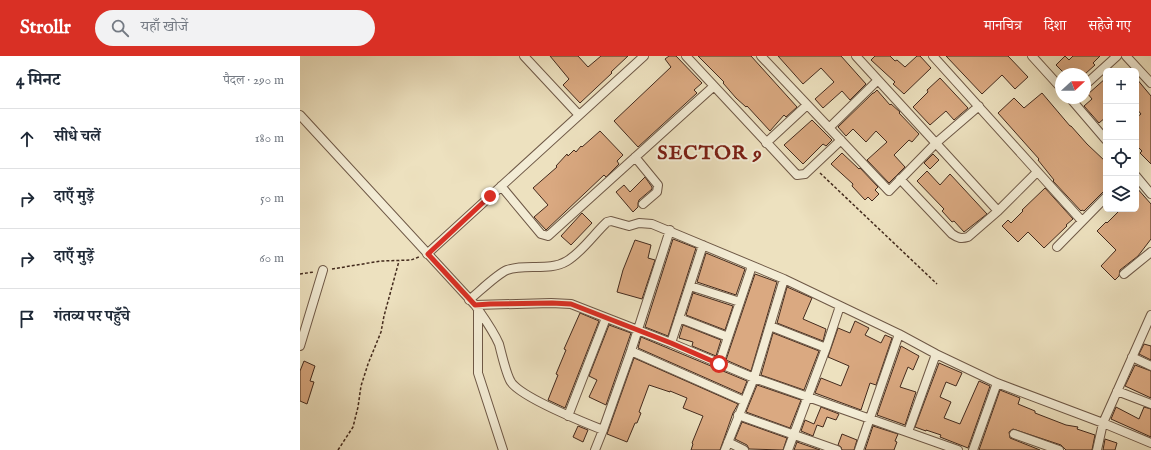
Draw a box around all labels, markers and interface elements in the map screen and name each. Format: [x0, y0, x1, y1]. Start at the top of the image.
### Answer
search box [95, 10, 375, 46]
text: Strollr [20, 16, 71, 40]
icon: search [109, 17, 131, 39]
text: यहाँ खोजें [141, 17, 188, 36]
text: मानचित्र [984, 17, 1022, 35]
text: दिशा [1044, 17, 1066, 35]
text: सहेजे गए [1088, 17, 1131, 35]
north arrow [1055, 68, 1091, 104]
map controls [1103, 68, 1139, 212]
button: + [1103, 68, 1139, 104]
text: 4 मिनट [16, 70, 60, 91]
text: पैदल · 290 m [223, 72, 284, 89]
button: − [1103, 104, 1139, 140]
text: सीधे चलें [54, 127, 101, 146]
icon: ahead [16, 128, 38, 150]
text: 180 m [255, 130, 284, 147]
button: locate [1103, 140, 1139, 176]
district label: SECTOR 9 [657, 141, 763, 166]
button: layers [1103, 176, 1139, 212]
text: दाएँ मुड़ें [54, 187, 94, 206]
route end [481, 187, 499, 205]
icon: right [16, 188, 38, 210]
text: 50 m [260, 190, 284, 207]
text: दाएँ मुड़ें [54, 247, 94, 266]
icon: right [16, 248, 38, 270]
text: 60 m [259, 250, 284, 267]
text: गंतव्य पर पहुँचे [54, 307, 130, 326]
icon: arrive [16, 308, 38, 330]
route start [710, 355, 728, 373]

